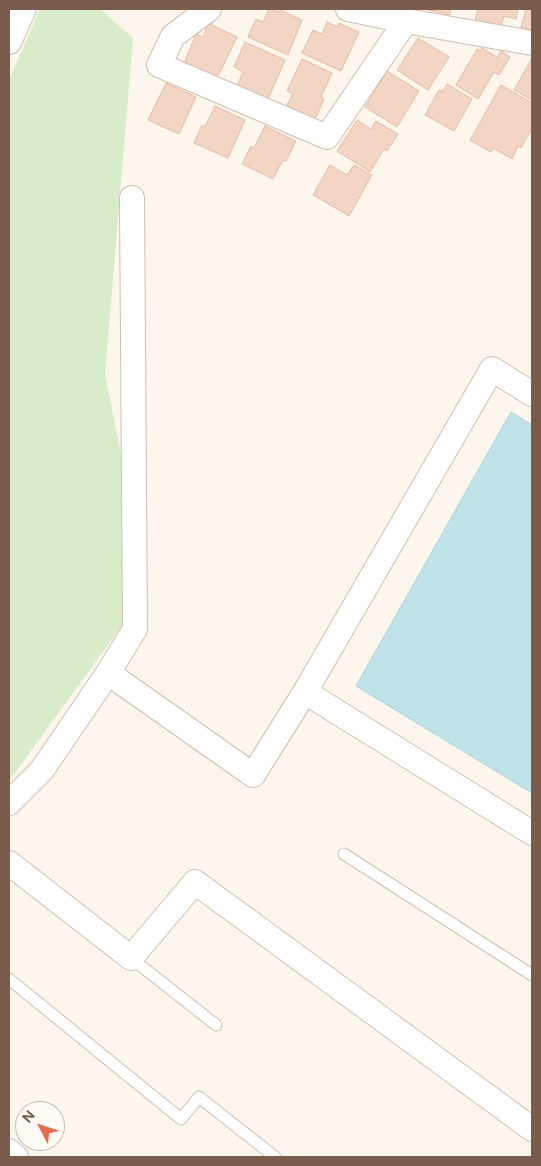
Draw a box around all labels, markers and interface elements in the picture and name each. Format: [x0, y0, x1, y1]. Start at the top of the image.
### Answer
north arrow [15, 1101, 65, 1151]
text: N [19, 1107, 39, 1126]

